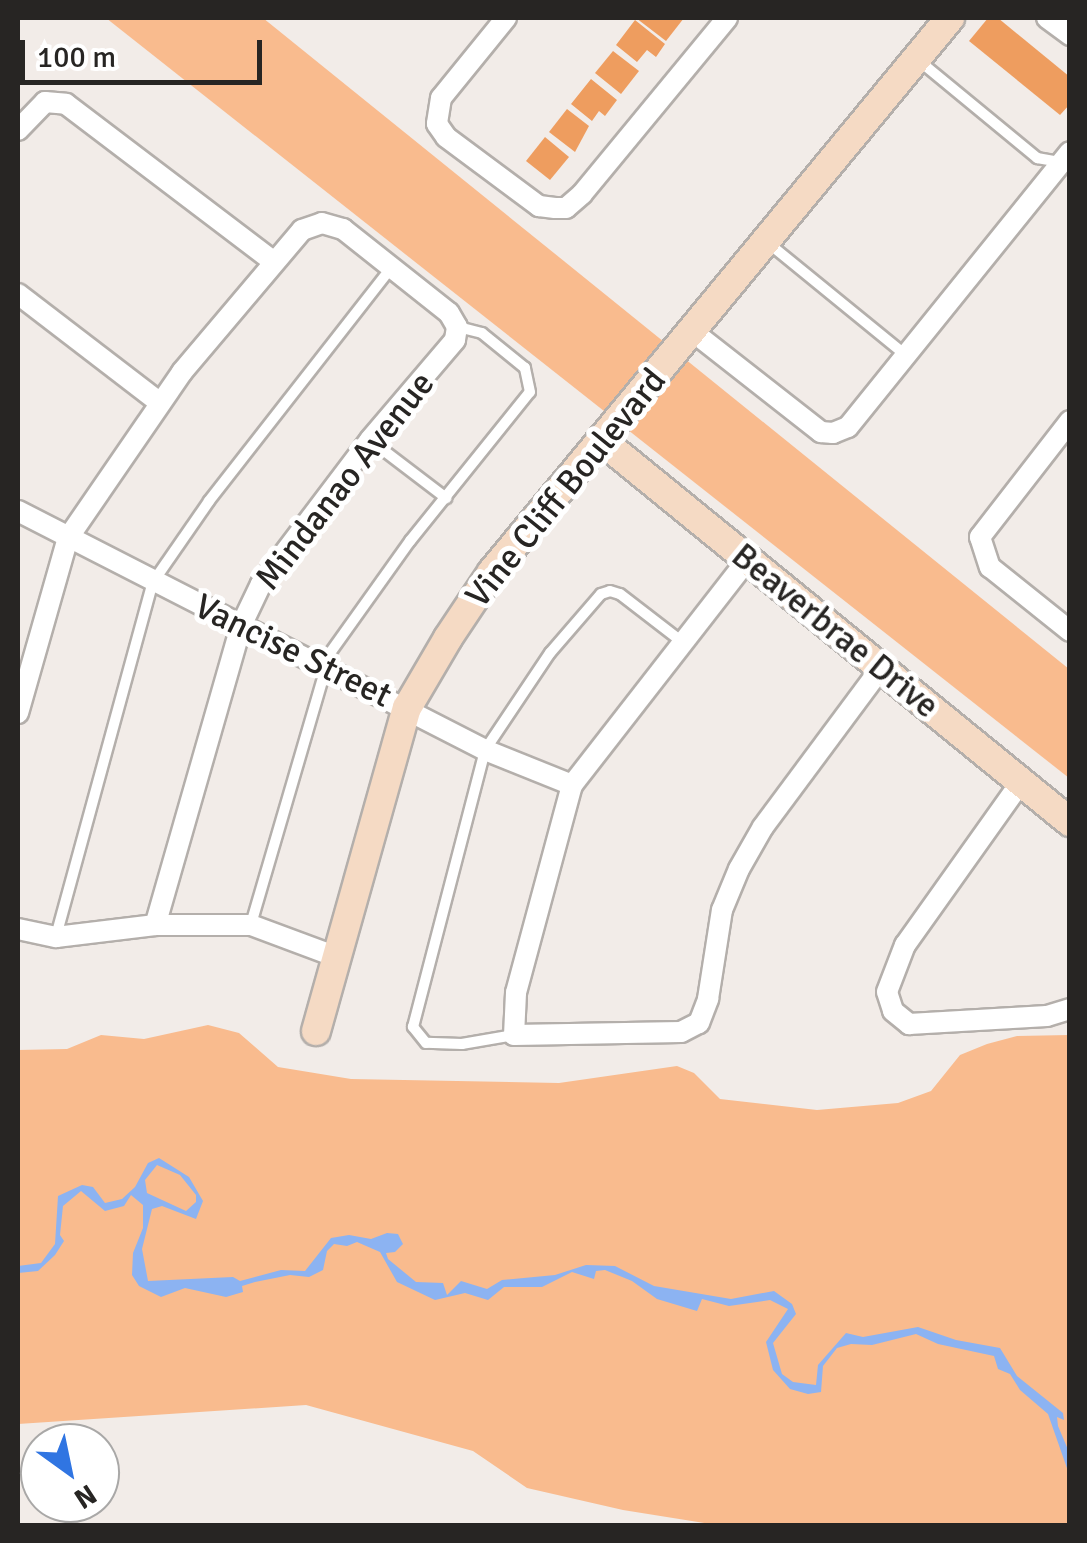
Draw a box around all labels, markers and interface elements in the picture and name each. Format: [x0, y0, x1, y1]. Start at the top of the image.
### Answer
scale bar [25, 20, 268, 82]
text: 100 m [37, 39, 116, 76]
street label: Vine Cliff Boulevard [457, 360, 675, 616]
street label: Mindanao Avenue [247, 364, 443, 598]
street label: Beaverbrae Drive [723, 535, 947, 727]
street label: Vancise Street [188, 585, 398, 717]
north arrow [20, 1423, 120, 1523]
text: N [68, 1477, 103, 1516]

